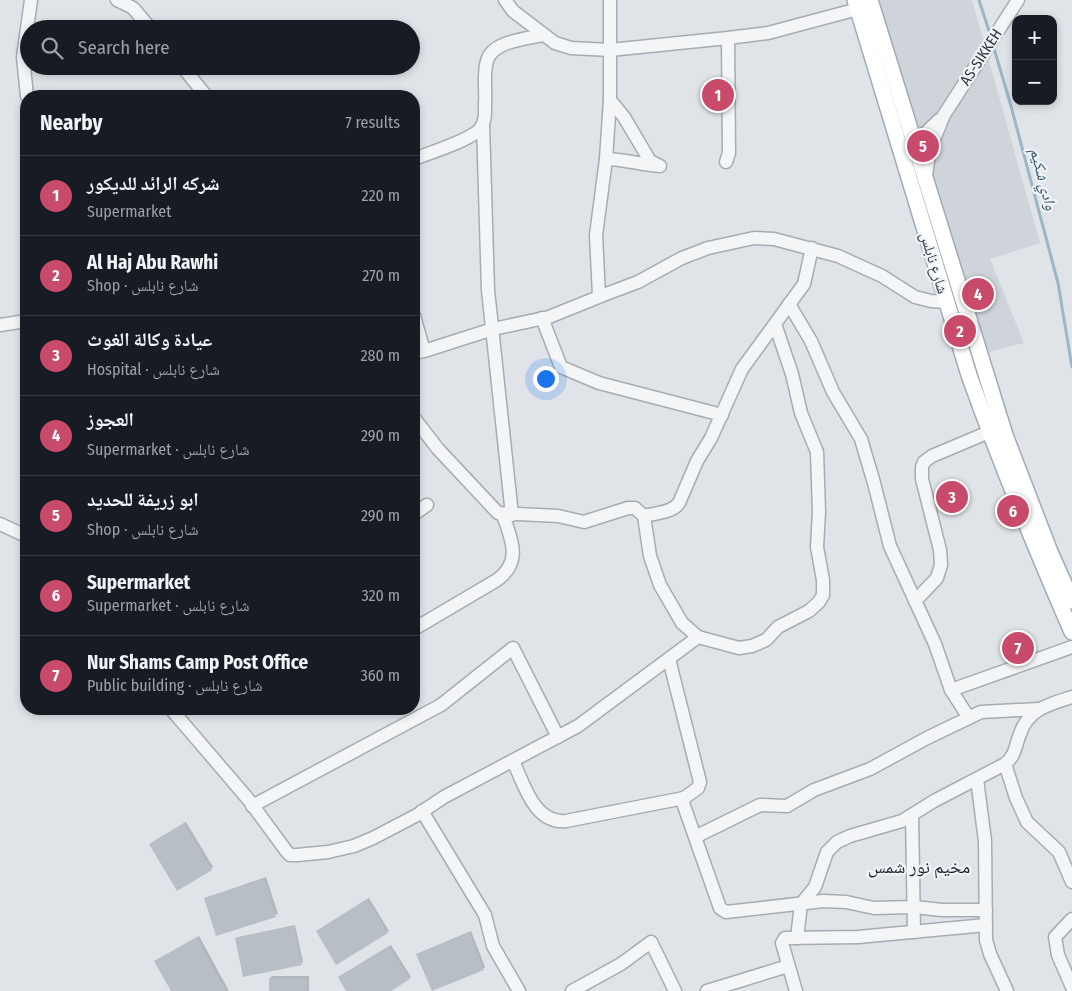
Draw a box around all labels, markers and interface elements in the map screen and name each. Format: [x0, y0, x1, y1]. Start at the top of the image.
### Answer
map controls [1012, 15, 1057, 105]
button: + [1012, 15, 1057, 60]
search box [20, 20, 420, 75]
street label: AS-SIKKEH [956, 25, 1006, 89]
icon: search [38, 34, 66, 62]
text: Search here [78, 36, 170, 59]
button: − [1012, 60, 1057, 105]
pin: 1 [702, 76, 734, 114]
text: Nearby [40, 110, 102, 136]
text: 7 results [345, 113, 400, 132]
pin: 5 [907, 127, 939, 165]
water label: وادي شكيم [1023, 146, 1061, 214]
text: شركه الرائد للديكور [87, 172, 220, 195]
text: 1 [53, 186, 59, 205]
text: 220 m [361, 186, 400, 205]
text: Supermarket [87, 202, 171, 221]
street label: شارع نابلس [915, 230, 952, 296]
text: Al Haj Abu Rawhi [87, 251, 218, 274]
text: 2 [52, 266, 60, 285]
text: 270 m [362, 266, 400, 285]
pin: 4 [962, 275, 994, 313]
text: Shop · شارع نابلس [87, 276, 198, 295]
pin: 2 [944, 312, 976, 350]
text: عيادة وكالة الغوث [87, 328, 212, 351]
text: 3 [52, 346, 60, 365]
text: 280 m [361, 346, 400, 365]
text: Hospital · شارع نابلس [87, 360, 220, 379]
your location [533, 366, 559, 392]
text: العجوز [87, 408, 134, 431]
text: 4 [52, 426, 60, 445]
text: 290 m [361, 426, 400, 445]
text: Supermarket · شارع نابلس [87, 440, 250, 459]
pin: 3 [936, 478, 968, 516]
text: ابو زريفة للحديد [87, 488, 199, 511]
pin: 6 [997, 492, 1029, 530]
text: 5 [52, 506, 60, 525]
text: 290 m [361, 506, 400, 525]
text: Shop · شارع نابلس [87, 520, 198, 539]
text: Supermarket [87, 571, 190, 594]
text: 6 [52, 586, 60, 605]
text: 320 m [361, 586, 400, 605]
text: Supermarket · شارع نابلس [87, 596, 250, 615]
pin: 7 [1002, 629, 1034, 667]
text: Nur Shams Camp Post Office [87, 651, 308, 674]
text: 7 [53, 666, 59, 685]
text: 360 m [360, 666, 400, 685]
text: Public building · شارع نابلس [87, 676, 262, 695]
district label: ِمخيم نور شمس [868, 856, 970, 879]

